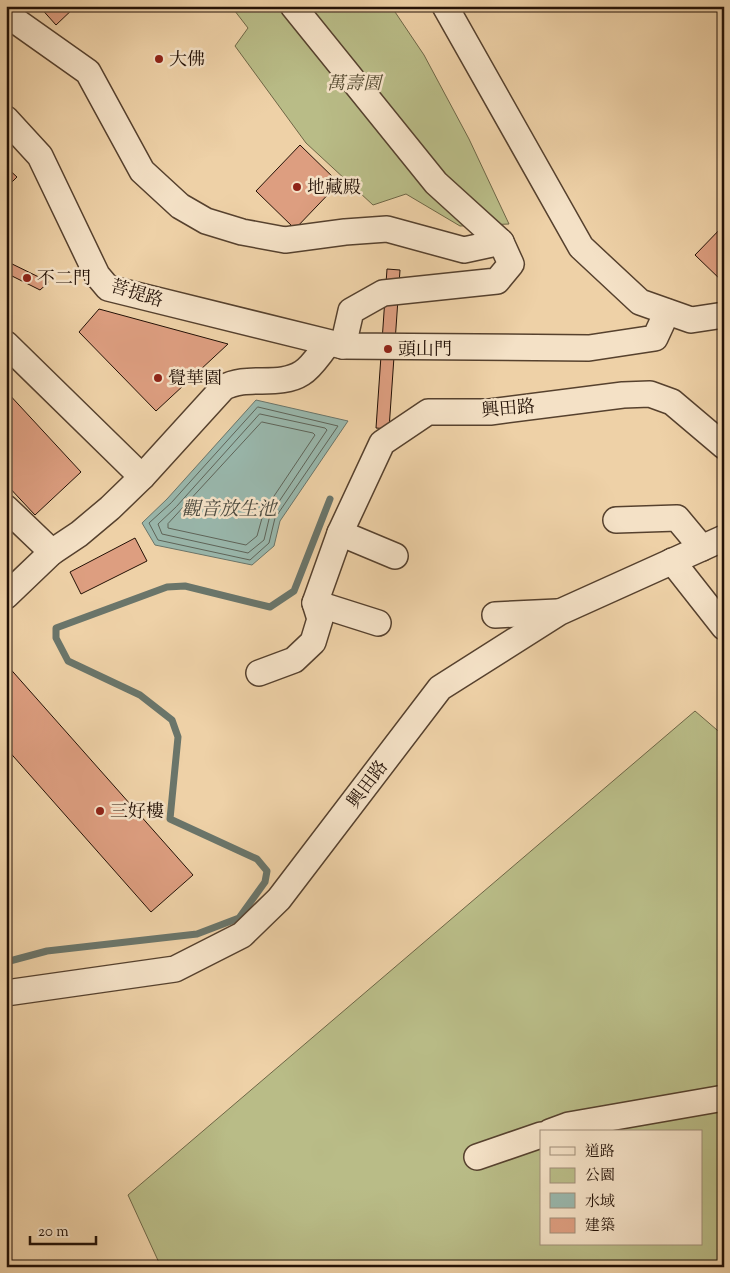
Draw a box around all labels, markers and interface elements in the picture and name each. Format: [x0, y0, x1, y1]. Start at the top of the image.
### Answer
place label: 大佛 [169, 48, 205, 74]
marker: 大佛 [153, 53, 165, 65]
park label: 萬壽園 [327, 72, 384, 98]
place label: 地藏殿 [307, 176, 361, 202]
marker: 地藏殿 [291, 181, 303, 193]
place label: 不二門 [37, 267, 91, 293]
marker: 不二門 [21, 272, 33, 284]
street label: 菩提路 [107, 275, 166, 315]
place label: 頭山門 [398, 338, 452, 364]
marker: 頭山門 [382, 343, 394, 355]
place label: 覺華園 [168, 367, 222, 393]
marker: 覺華園 [152, 372, 164, 384]
street label: 興田路 [480, 395, 536, 425]
water label: 觀音放生池 [181, 497, 278, 524]
street label: 興田路 [342, 756, 395, 815]
place label: 三好樓 [110, 800, 164, 826]
marker: 三好樓 [94, 805, 106, 817]
legend [540, 1130, 702, 1246]
text: 道路 [585, 1142, 615, 1163]
text: 公園 [585, 1166, 615, 1187]
text: 水域 [585, 1192, 615, 1213]
scale bar [30, 1213, 96, 1245]
text: 建築 [585, 1216, 615, 1237]
text: 20 m [38, 1222, 69, 1243]

